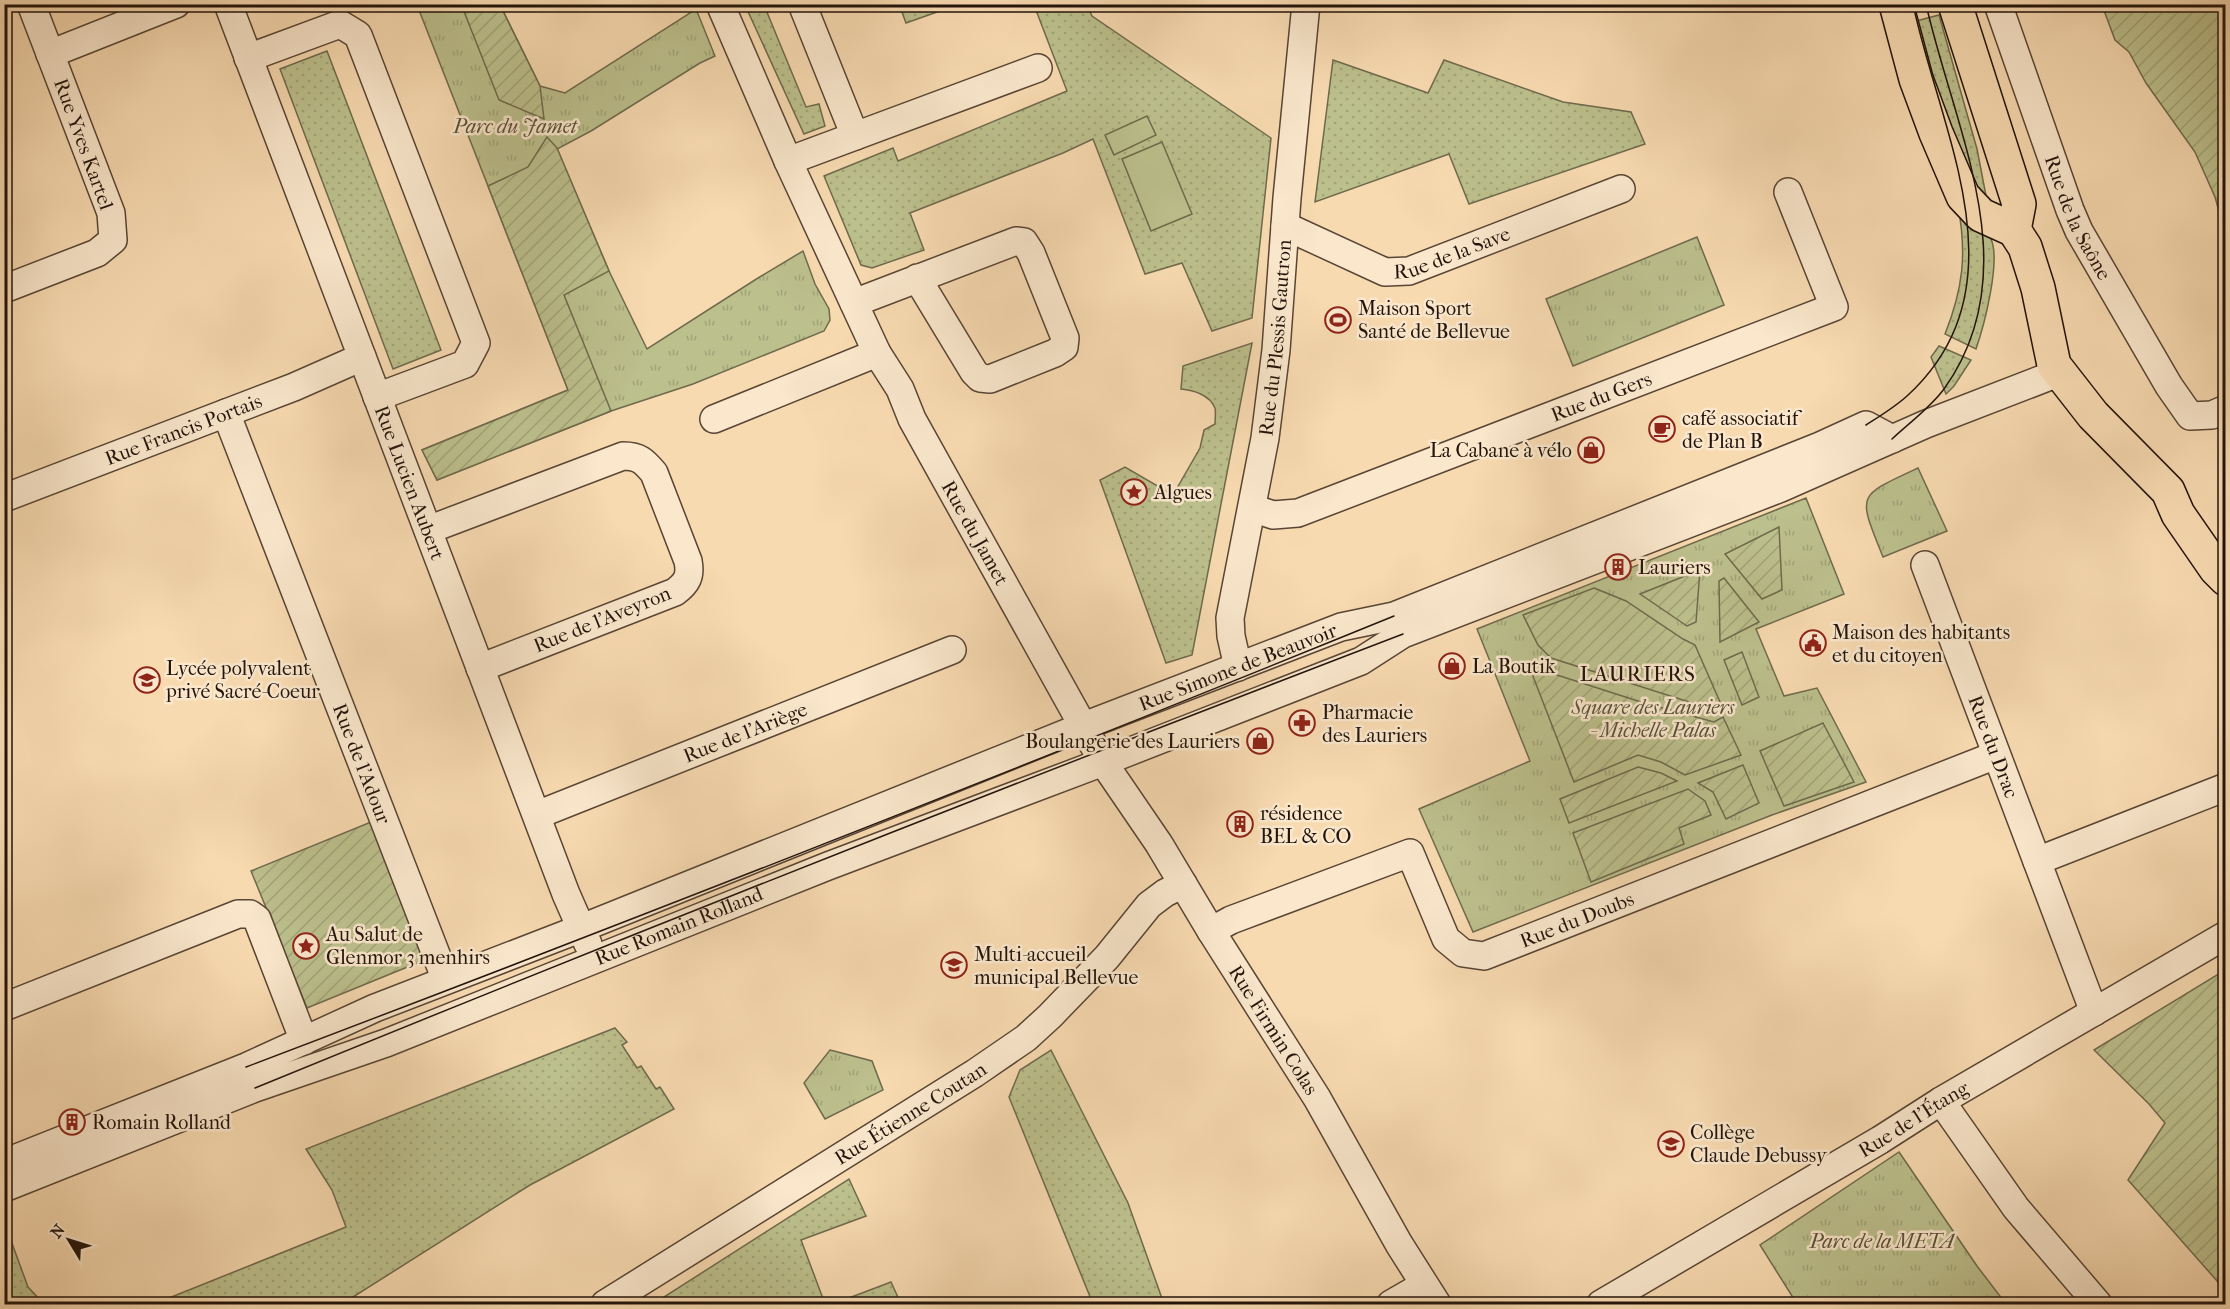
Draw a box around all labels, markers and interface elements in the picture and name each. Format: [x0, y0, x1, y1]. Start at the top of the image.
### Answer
street label: Rue Yves Kartel [49, 75, 118, 213]
park label: Parc du Jamet [452, 115, 579, 138]
street label: Rue de la Saône [2040, 152, 2116, 284]
street label: Rue de la Save [1393, 222, 1513, 284]
street label: Rue du Plessis Gautron [1254, 238, 1296, 437]
place label: Maison Sport Santé de Bellevue [1358, 297, 1510, 343]
sports icon: Maison Sport Santé de Bellevue [1323, 305, 1353, 335]
street label: Rue du Gers [1548, 367, 1655, 427]
street label: Rue Francis Portais [102, 389, 265, 470]
street label: Rue Lucien Aubert [370, 402, 449, 563]
place label: café associatif de Plan B [1682, 407, 1803, 453]
cafe icon: café associatif de Plan B [1647, 414, 1677, 444]
shop icon: La Cabane à vélo [1576, 435, 1606, 465]
place label: La Cabane à vélo [1430, 439, 1572, 462]
street label: Rue du Jamet [937, 477, 1013, 589]
place icon: Algues [1119, 477, 1149, 507]
place label: Algues [1153, 481, 1212, 504]
building icon: Lauriers [1603, 552, 1633, 582]
place label: Lauriers [1638, 556, 1711, 579]
street label: Rue de l'Aveyron [530, 581, 675, 657]
street label: Rue Simone de Beauvoir [1136, 619, 1341, 716]
place label: Maison des habitants et du citoyen [1832, 621, 2010, 667]
public building icon: Maison des habitants et du citoyen [1798, 628, 1828, 658]
shop icon: La Boutik [1437, 651, 1467, 681]
place label: La Boutik [1472, 655, 1556, 678]
place label: Lycée polyvalent privé Sacré-Coeur [165, 657, 320, 703]
district label: LAURIERS [1580, 662, 1696, 686]
school or university icon: Lycée polyvalent privé Sacré-Coeur [132, 665, 162, 695]
street label: Rue du Drac [1963, 692, 2023, 801]
park label: Square des Lauriers - Michelle Palas [1571, 696, 1735, 742]
street label: Rue de l'Ariège [680, 698, 811, 768]
street label: Rue de l'Adour [328, 700, 395, 828]
place label: Pharmacie des Lauriers [1322, 701, 1427, 747]
pharmacy icon: Pharmacie des Lauriers [1287, 708, 1317, 738]
shop icon: Boulangerie des Lauriers [1245, 726, 1275, 756]
place label: Boulangerie des Lauriers [1025, 730, 1240, 753]
place label: résidence BEL & CO [1260, 802, 1351, 848]
building icon: résidence BEL & CO [1225, 809, 1255, 839]
street label: Rue Romain Rolland [592, 882, 767, 970]
street label: Rue du Doubs [1517, 887, 1637, 953]
place label: Au Salut de Glenmor 3 menhirs [325, 923, 490, 969]
place icon: Au Salut de Glenmor 3 menhirs [291, 931, 321, 961]
place label: Multi-accueil municipal Bellevue [974, 943, 1138, 989]
school or university icon: Multi-accueil municipal Bellevue [939, 950, 969, 980]
street label: Rue Firmin Colas [1224, 961, 1323, 1099]
street label: Rue Étienne Coutan [830, 1057, 991, 1170]
street label: Rue de l'Étang [1854, 1076, 1973, 1162]
building icon: Romain Rolland [57, 1107, 87, 1137]
place label: Romain Rolland [92, 1111, 232, 1134]
place label: Collège Claude Debussy [1690, 1121, 1828, 1167]
school or university icon: Collège Claude Debussy [1656, 1129, 1686, 1159]
north arrow [39, 1210, 99, 1270]
text: N [46, 1220, 69, 1242]
park label: Parc de la META [1809, 1230, 1955, 1253]

